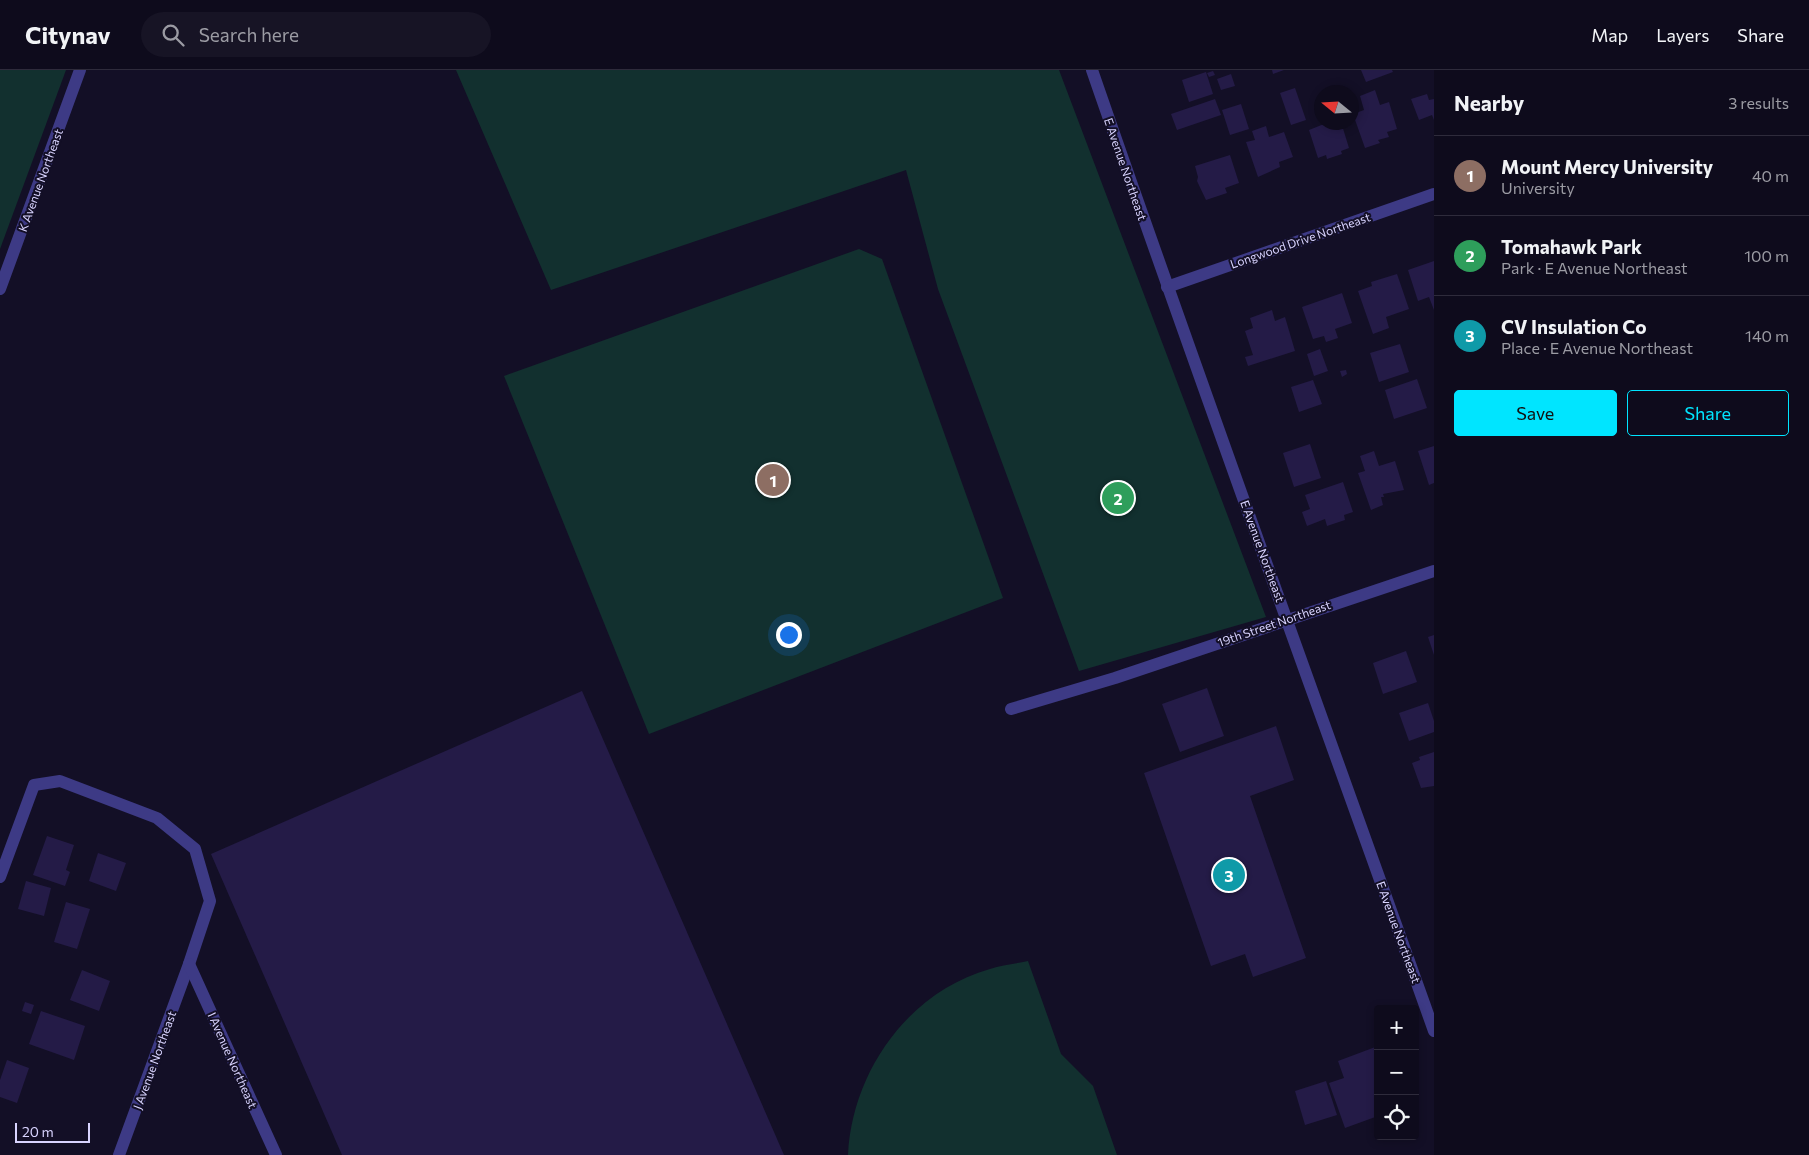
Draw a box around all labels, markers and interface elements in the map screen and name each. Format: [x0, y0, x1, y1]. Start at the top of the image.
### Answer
search box [141, 12, 491, 57]
text: Citynav [25, 20, 111, 49]
icon: search [159, 21, 187, 49]
text: Search here [199, 23, 299, 46]
text: Map [1591, 24, 1628, 46]
text: Layers [1656, 24, 1709, 46]
text: Share [1737, 24, 1784, 46]
north arrow [1314, 85, 1359, 130]
text: Nearby [1454, 90, 1524, 115]
text: 3 results [1728, 93, 1789, 112]
street label: E Avenue Northeast [1102, 116, 1150, 222]
street label: K Avenue Northeast [15, 127, 65, 233]
text: Mount Mercy University [1501, 155, 1713, 178]
text: 1 [1466, 166, 1474, 185]
text: 40 m [1752, 166, 1789, 185]
text: University [1501, 178, 1575, 197]
street label: Longwood Drive Northeast [1228, 209, 1372, 271]
text: Tomahawk Park [1501, 235, 1642, 258]
text: 2 [1465, 246, 1475, 265]
text: 100 m [1744, 246, 1789, 265]
text: Park · E Avenue Northeast [1501, 258, 1688, 277]
text: CV Insulation Co [1501, 315, 1647, 338]
text: 3 [1465, 326, 1475, 345]
text: 140 m [1745, 326, 1789, 345]
text: Place · E Avenue Northeast [1501, 338, 1693, 357]
button: Save [1454, 390, 1617, 436]
button: Share [1627, 390, 1789, 436]
pin: 1 [757, 461, 789, 499]
pin: 2 [1102, 479, 1134, 517]
street label: E Avenue Northeast [1238, 498, 1288, 604]
street label: 19th Street Northeast [1216, 597, 1332, 649]
your location [776, 622, 802, 648]
pin: 3 [1213, 856, 1245, 894]
street label: E Avenue Northeast [1374, 879, 1424, 985]
map controls [1374, 1005, 1419, 1140]
button: + [1374, 1005, 1419, 1050]
street label: J Avenue Northeast [130, 1009, 179, 1112]
street label: I Avenue Northeast [206, 1010, 261, 1110]
button: − [1374, 1050, 1419, 1095]
button: locate [1374, 1095, 1419, 1140]
scale bar [15, 1120, 90, 1143]
text: 20 m [22, 1123, 54, 1140]

